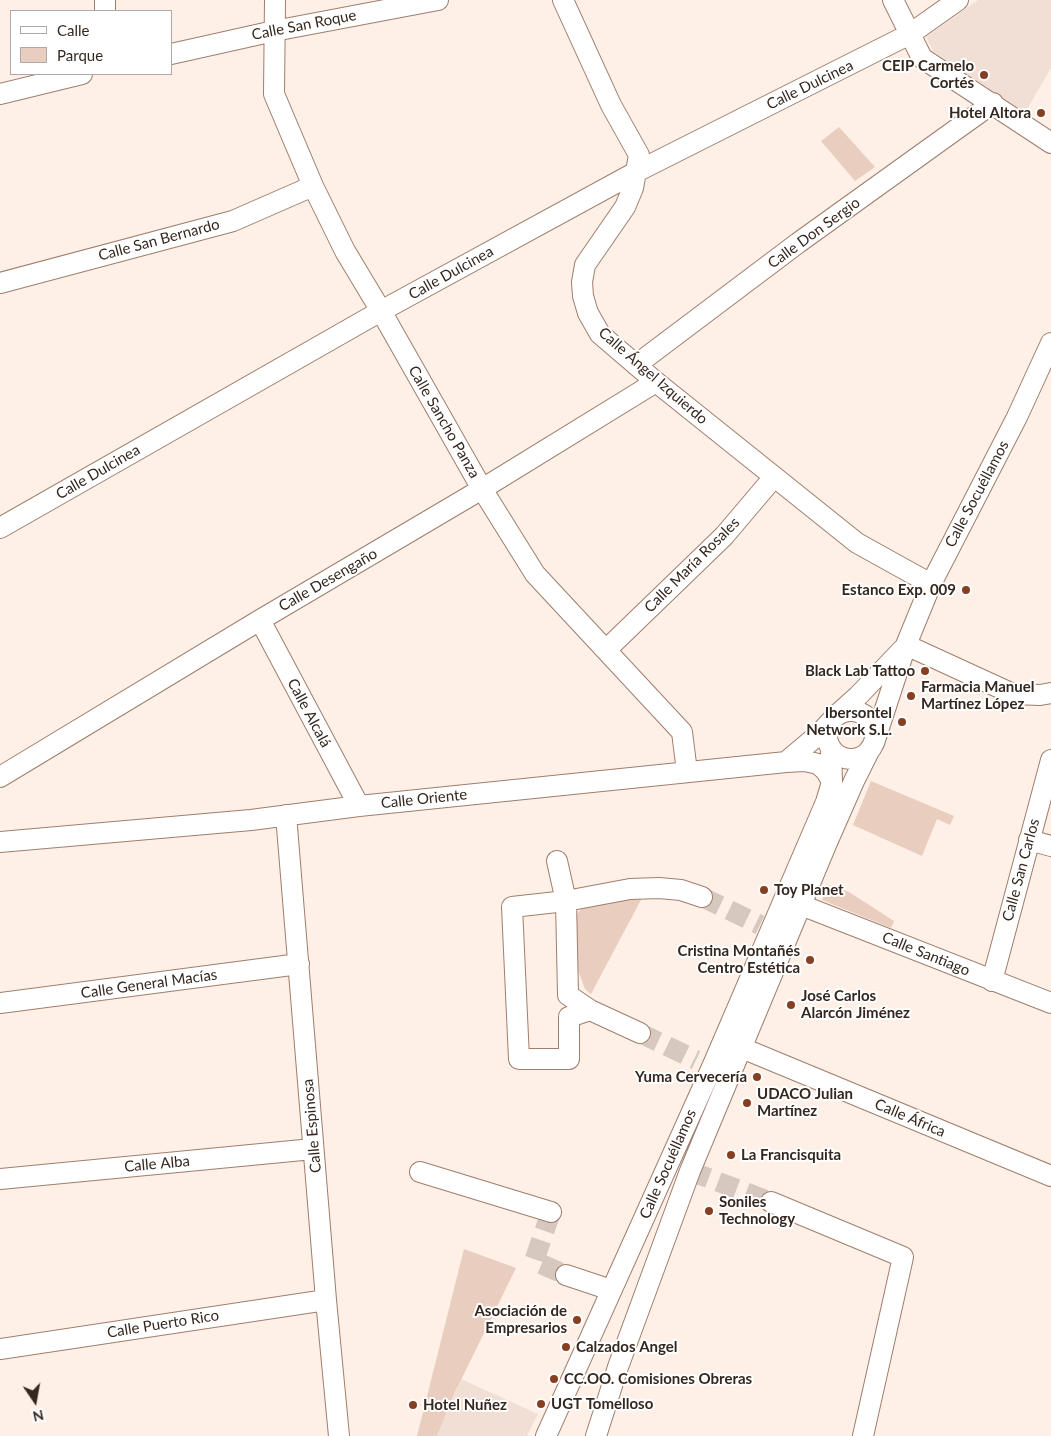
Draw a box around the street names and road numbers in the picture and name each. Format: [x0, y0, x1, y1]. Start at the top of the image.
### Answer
street label: Calle San Roque [250, 6, 358, 44]
street label: Calle Dulcinea [764, 56, 856, 114]
street label: Calle Don Sergio [764, 194, 864, 272]
street label: Calle San Bernardo [96, 215, 222, 265]
street label: Calle Dulcinea [406, 242, 496, 304]
street label: Calle Ángel Izquierdo [595, 324, 711, 428]
street label: Calle Sancho Panza [404, 363, 484, 481]
street label: Calle Socuéllamos [941, 438, 1013, 550]
street label: Calle Dulcinea [53, 441, 143, 503]
street label: Calle María Rosales [641, 514, 743, 616]
street label: Calle Desengaño [276, 545, 380, 615]
street label: Calle Alcalá [283, 675, 335, 751]
street label: Calle Oriente [380, 786, 468, 812]
street label: Calle San Carlos [999, 817, 1043, 923]
street label: Calle Santiago [880, 928, 972, 980]
street label: Calle General Macías [80, 966, 218, 1002]
street label: Calle Espinosa [299, 1078, 325, 1174]
street label: Calle África [872, 1095, 948, 1141]
street label: Calle Socuéllamos [636, 1106, 700, 1222]
street label: Calle Alba [123, 1152, 191, 1176]
street label: Calle Puerto Rico [106, 1306, 220, 1342]

